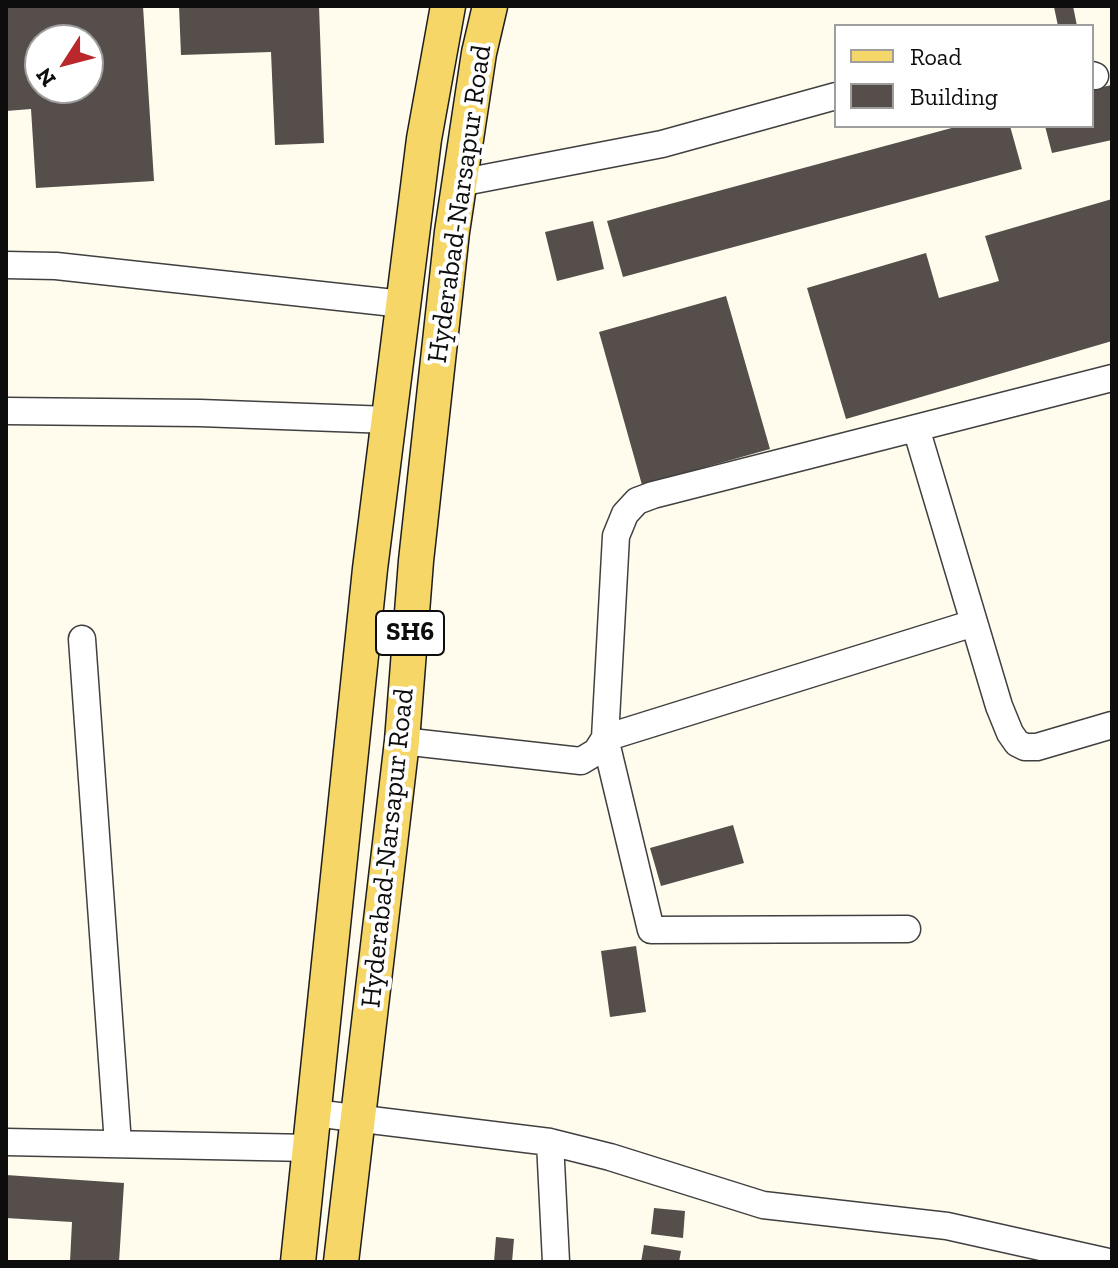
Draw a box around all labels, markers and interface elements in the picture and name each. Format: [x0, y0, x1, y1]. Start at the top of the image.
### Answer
north arrow [24, 24, 104, 104]
legend [834, 24, 1094, 128]
text: Road [910, 42, 962, 71]
street label: Hyderabad-Narsapur Road [421, 43, 499, 365]
text: N [30, 63, 62, 92]
text: Building [910, 82, 998, 111]
road number: SH6 [376, 611, 444, 655]
street label: Hyderabad-Narsapur Road [355, 687, 421, 1009]

